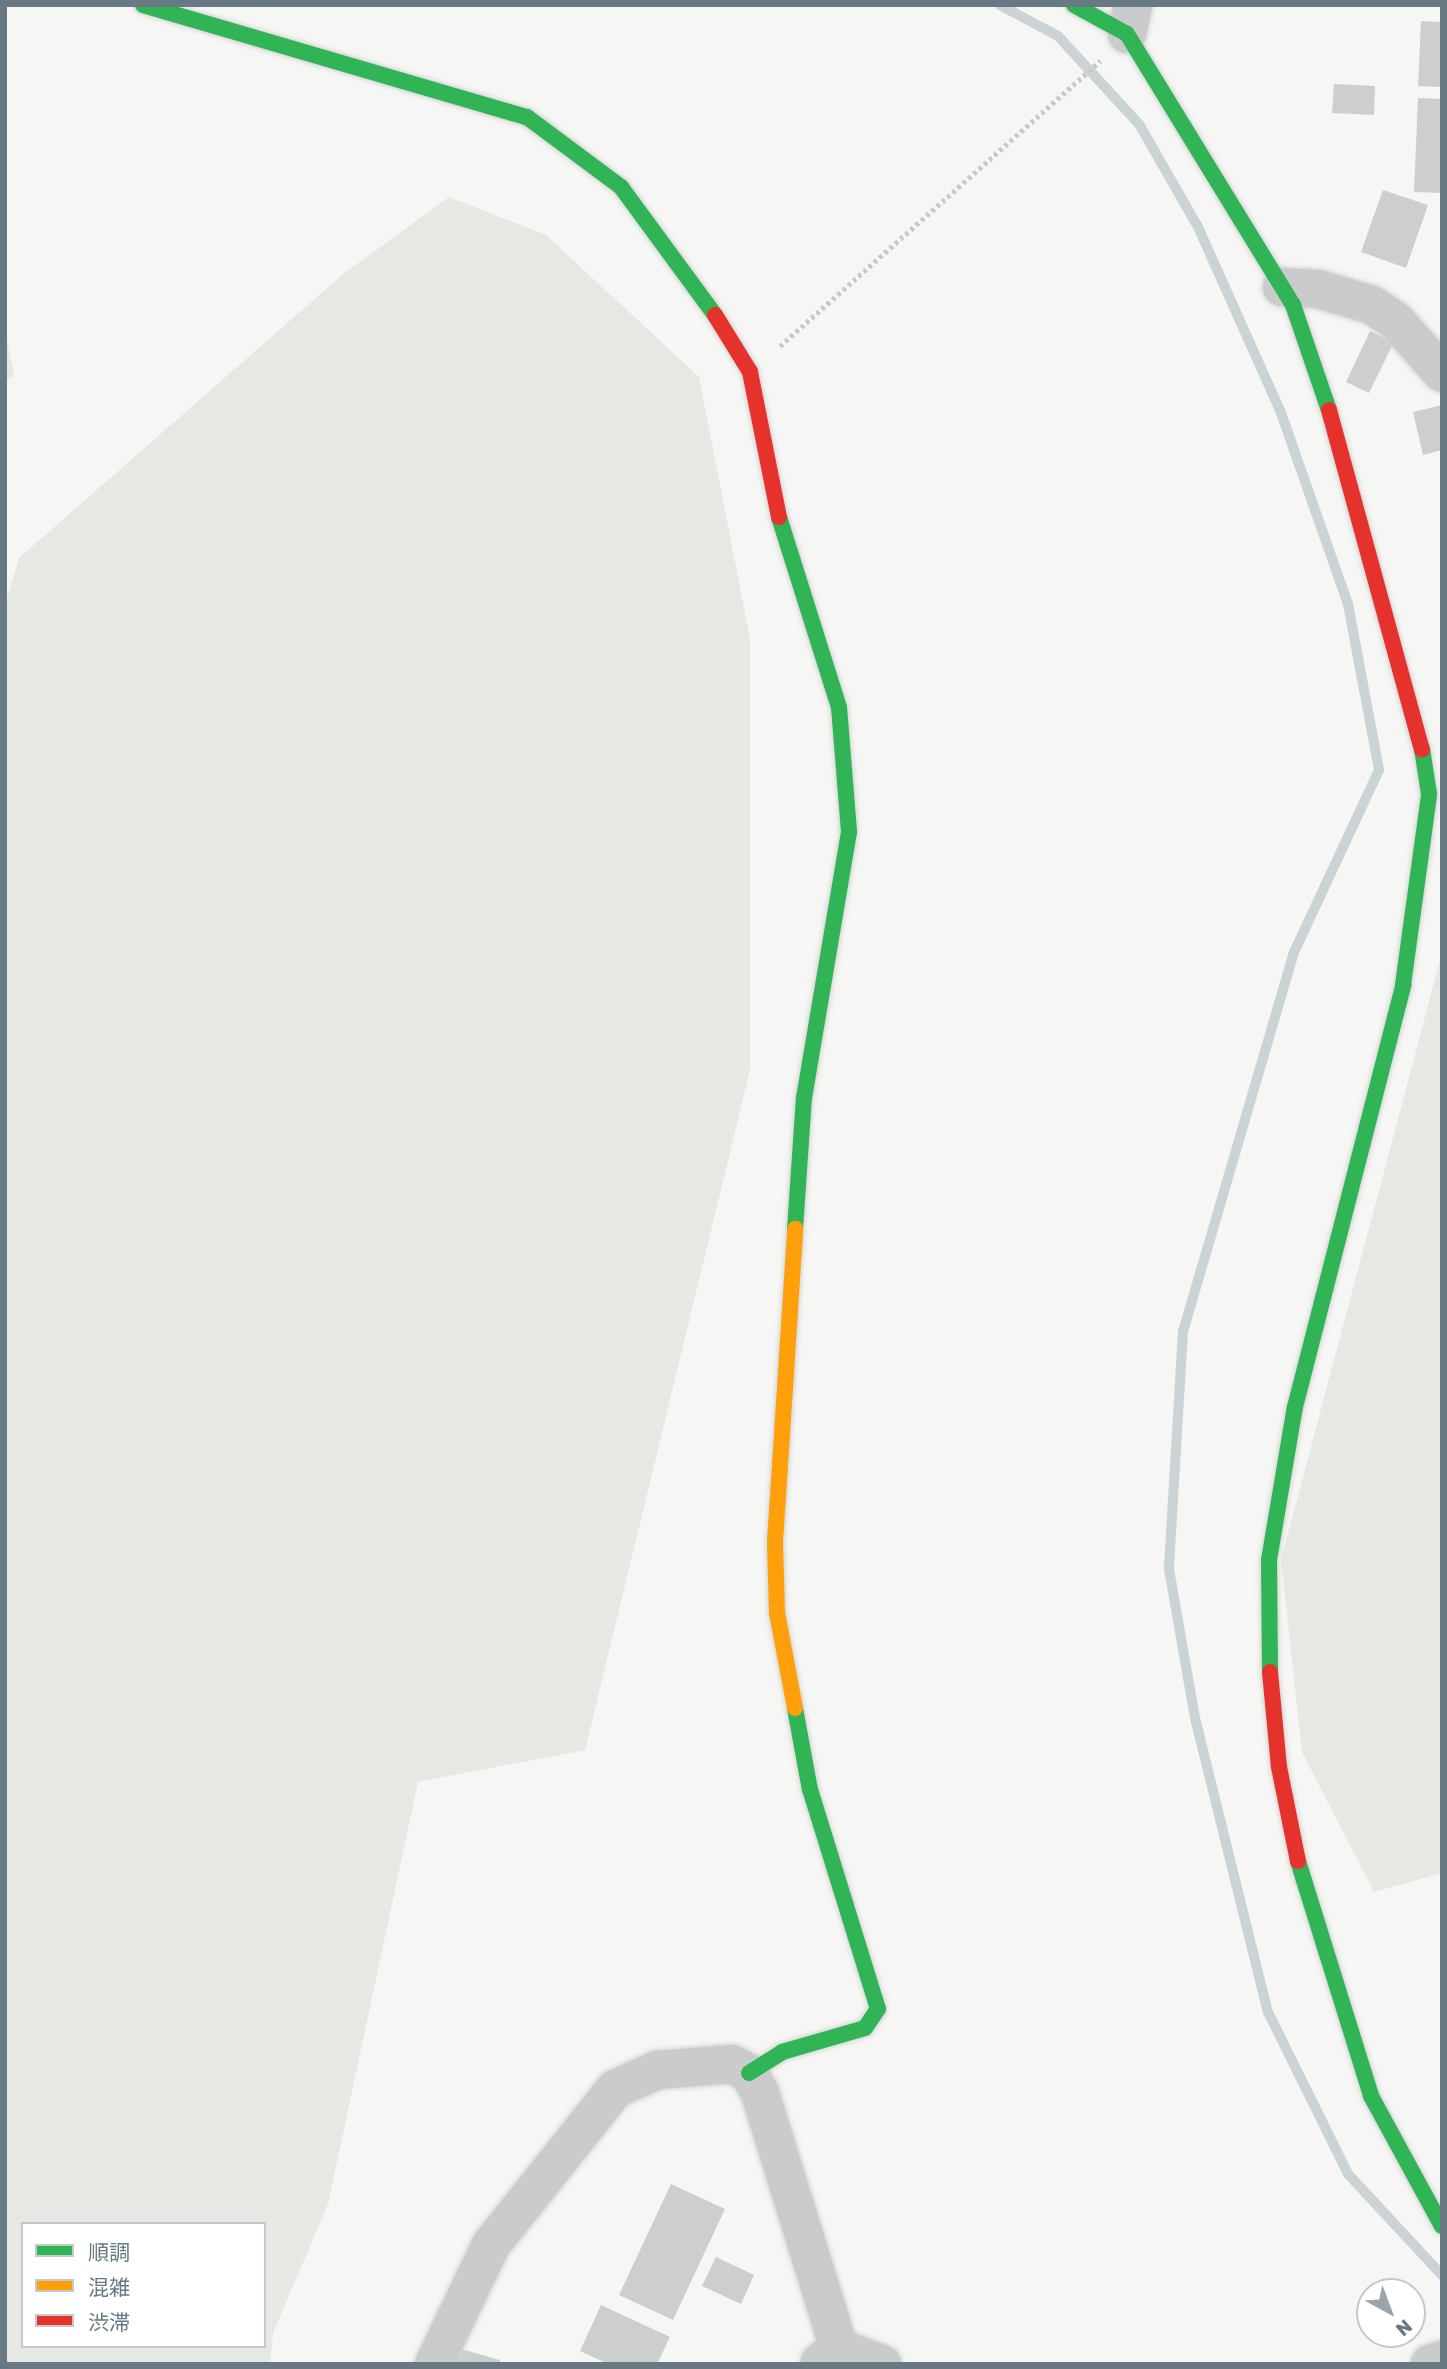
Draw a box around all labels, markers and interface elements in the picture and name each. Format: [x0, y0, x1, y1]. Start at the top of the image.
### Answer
legend [21, 2222, 266, 2348]
text: 順調 [88, 2240, 130, 2265]
text: 混雑 [88, 2275, 130, 2300]
north arrow [1356, 2278, 1426, 2348]
text: 渋滞 [88, 2310, 130, 2335]
text: N [1391, 2315, 1417, 2341]

